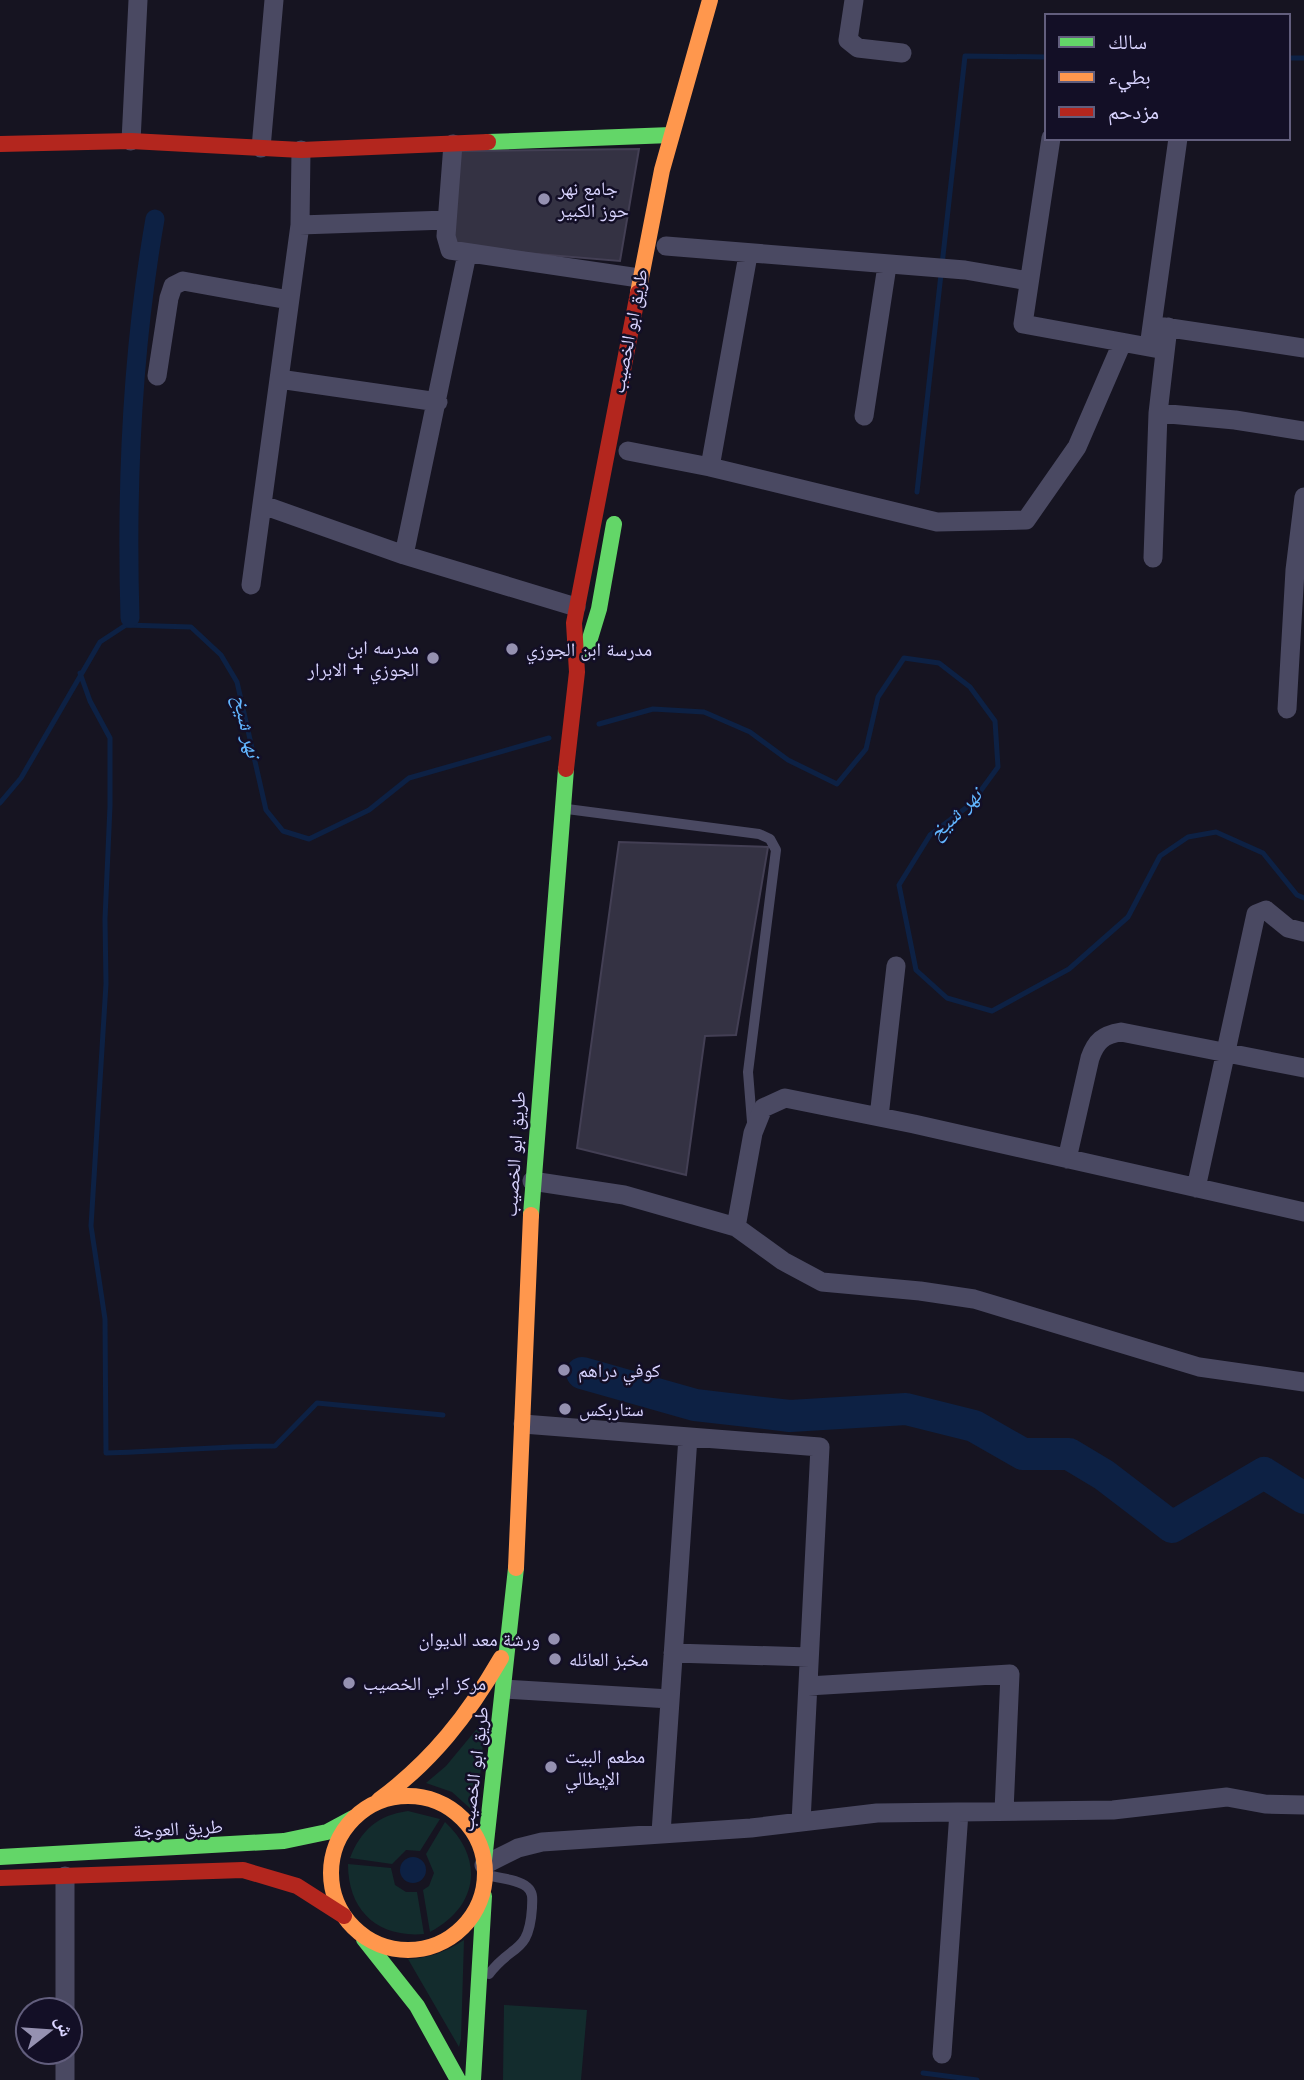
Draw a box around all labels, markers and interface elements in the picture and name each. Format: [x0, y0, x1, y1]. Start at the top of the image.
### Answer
legend [1045, 14, 1290, 140]
text: سالك [1108, 27, 1147, 56]
text: بطيء [1108, 62, 1151, 93]
text: مزدحم [1108, 97, 1159, 126]
place label: جامع نهر حوز الكبير [557, 175, 629, 224]
marker: جامع نهر حوز الكبير [536, 191, 552, 207]
street label: طريق ابو الخصيب [604, 267, 655, 396]
place label: مدرسه ابن الجوزي + الابرار [307, 634, 419, 685]
place label: مدرسة ابن الجوزي [526, 636, 652, 665]
marker: مدرسة ابن الجوزي [504, 641, 520, 657]
marker: مدرسه ابن الجوزي + الابرار [425, 650, 441, 666]
water label: نهر شيخ [226, 691, 270, 764]
water label: نهر شيخ [922, 779, 990, 846]
street label: طريق ابو الخصيب [497, 1090, 532, 1218]
place label: كوفي دراهم [578, 1357, 660, 1386]
marker: كوفي دراهم [556, 1362, 572, 1378]
place label: ستاربكس [579, 1396, 644, 1423]
marker: ستاربكس [557, 1401, 573, 1417]
place label: ورشة معد الديوان [418, 1626, 540, 1653]
marker: ورشة معد الديوان [546, 1631, 562, 1647]
place label: مخبز العائله [569, 1646, 648, 1673]
marker: مخبز العائله [547, 1651, 563, 1667]
place label: مركز ابي الخصيب [363, 1670, 486, 1699]
marker: مركز ابي الخصيب [341, 1675, 357, 1691]
street label: طريق ابو الخصيب [453, 1705, 496, 1833]
place label: مطعم البيت الإيطالي [565, 1743, 645, 1794]
marker: مطعم البيت الإيطالي [543, 1759, 559, 1775]
street label: طريق العوجة [132, 1813, 224, 1844]
north arrow [14, 1996, 84, 2066]
text: ش [49, 2013, 81, 2040]

